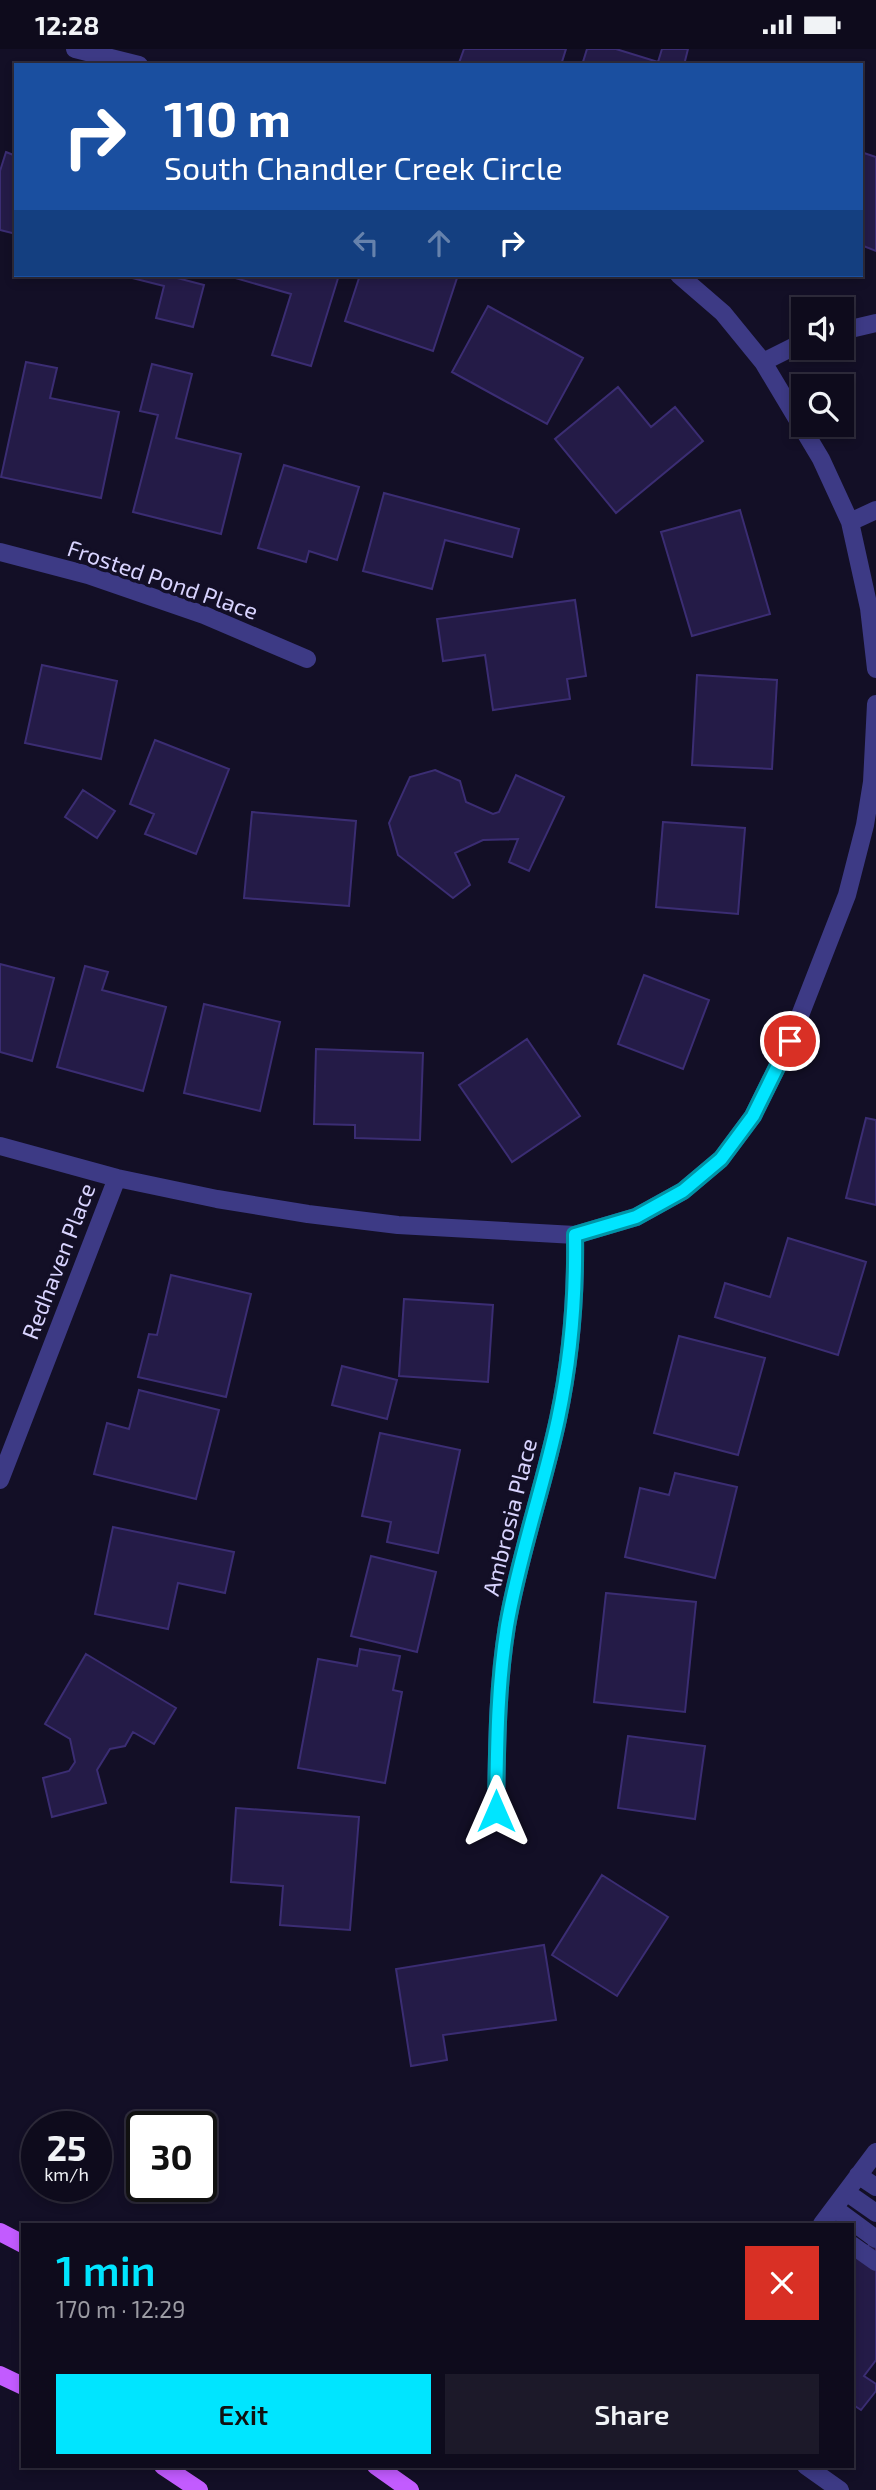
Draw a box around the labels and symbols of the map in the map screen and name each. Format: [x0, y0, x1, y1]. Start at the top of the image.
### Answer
street label: Frosted Pond Place [64, 533, 262, 625]
pin [760, 1011, 820, 1071]
street label: Redhaven Place [15, 1179, 101, 1343]
street label: Ambrosia Place [476, 1435, 542, 1599]
position arrow [459, 1774, 533, 1848]
speed limit sign: 30 [126, 2111, 217, 2202]

